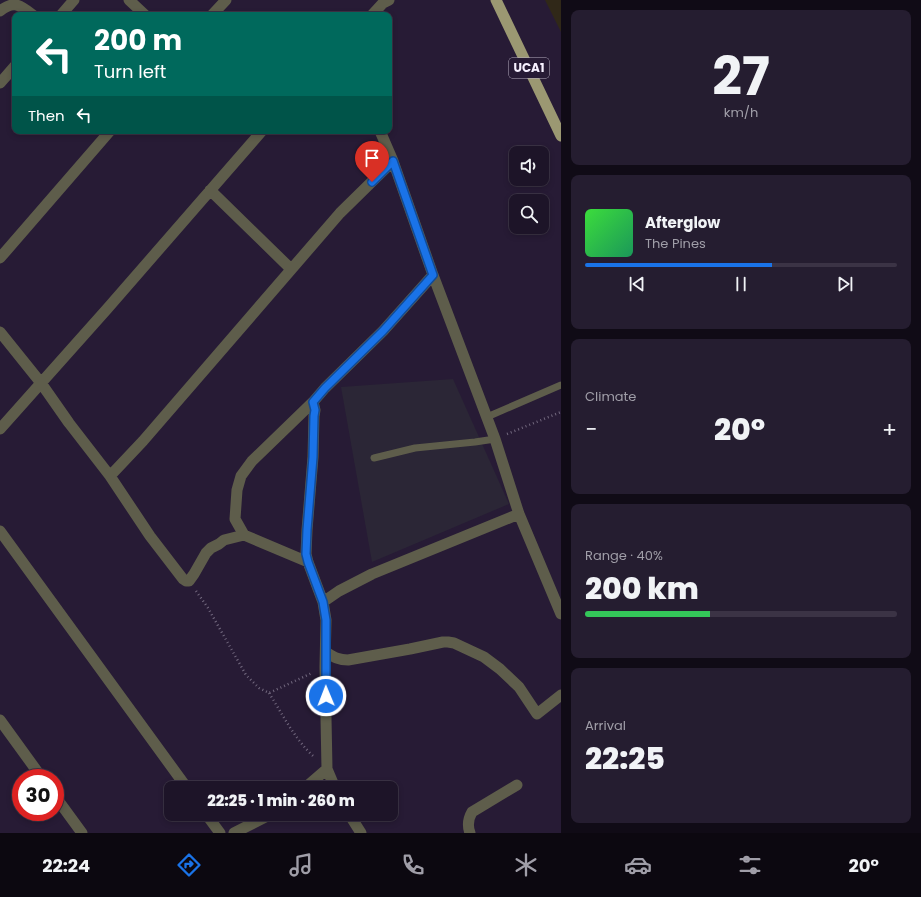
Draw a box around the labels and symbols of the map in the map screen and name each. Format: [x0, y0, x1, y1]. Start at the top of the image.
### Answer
road number: UCA1 [509, 58, 549, 78]
pin [355, 141, 389, 182]
position arrow [305, 675, 347, 717]
speed limit sign: 30 [12, 769, 64, 821]

